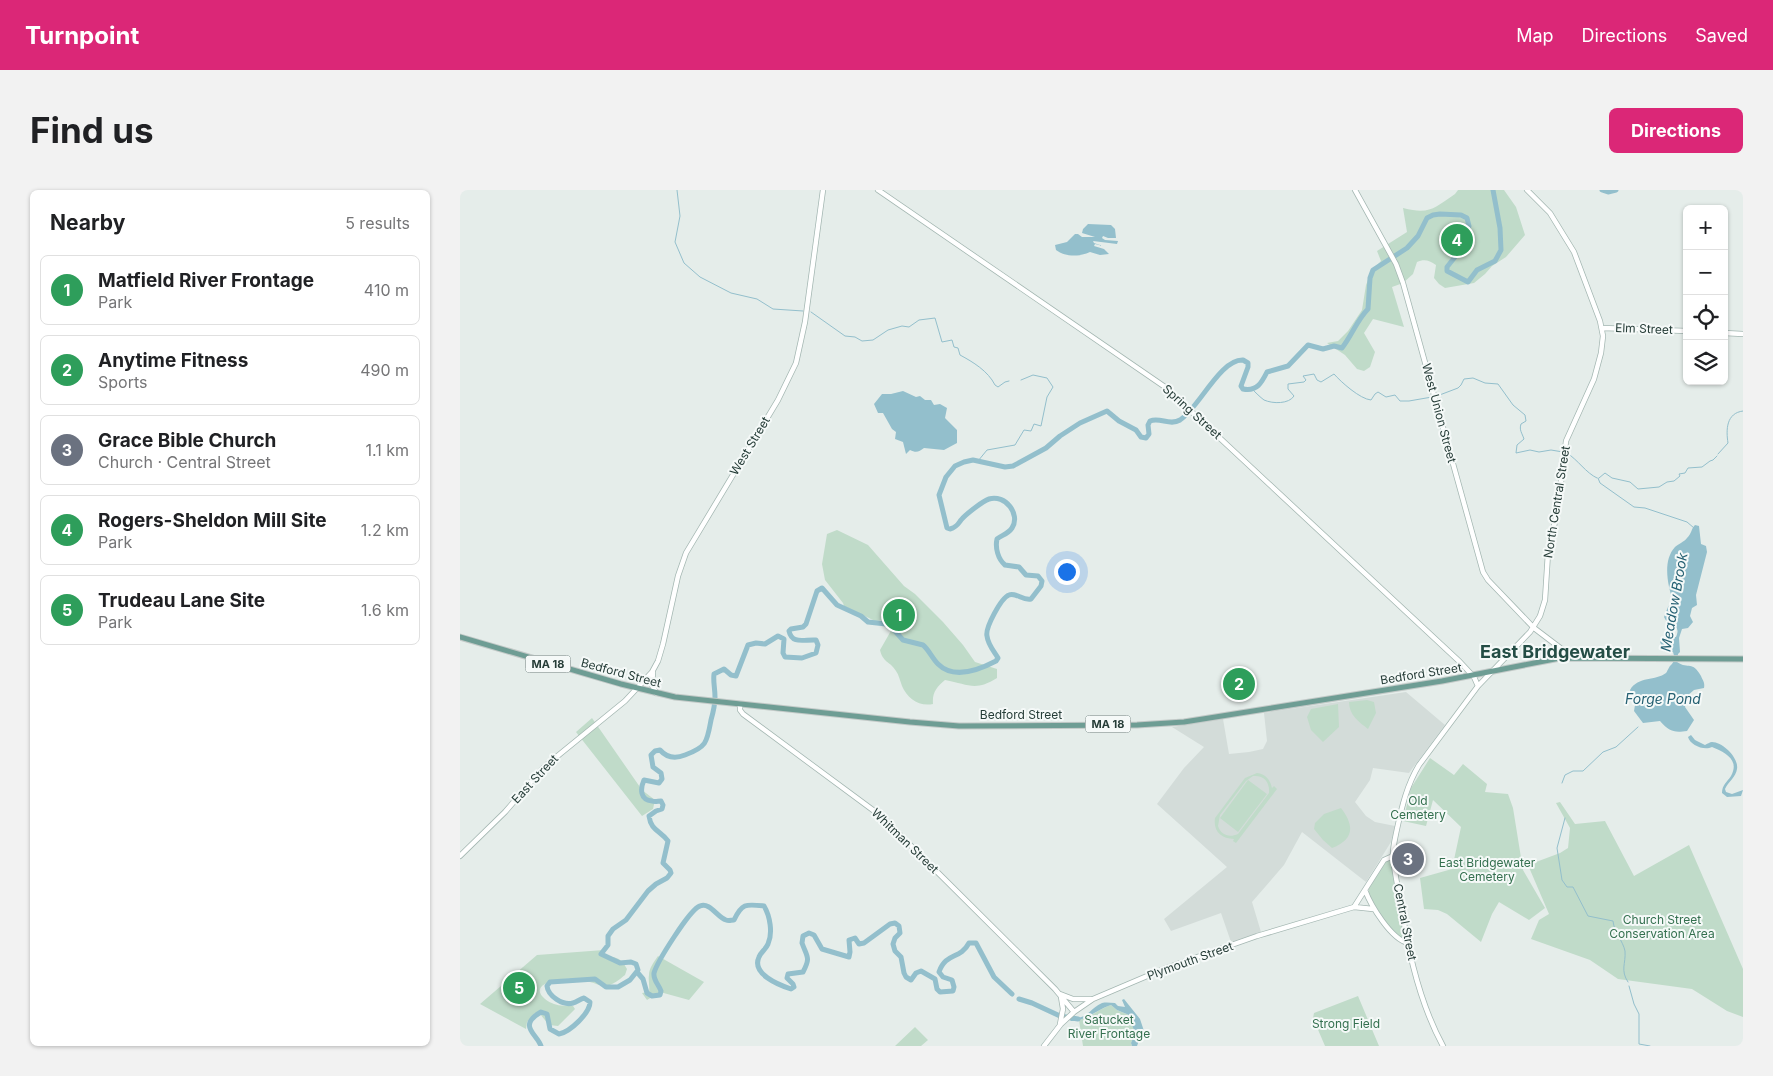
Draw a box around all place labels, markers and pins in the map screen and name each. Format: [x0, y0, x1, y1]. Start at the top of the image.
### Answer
pin: 4 [1441, 221, 1473, 259]
pin: 1 [883, 596, 915, 634]
pin: 2 [1223, 665, 1255, 703]
pin: 3 [1392, 840, 1424, 878]
pin: 5 [503, 969, 535, 1007]

